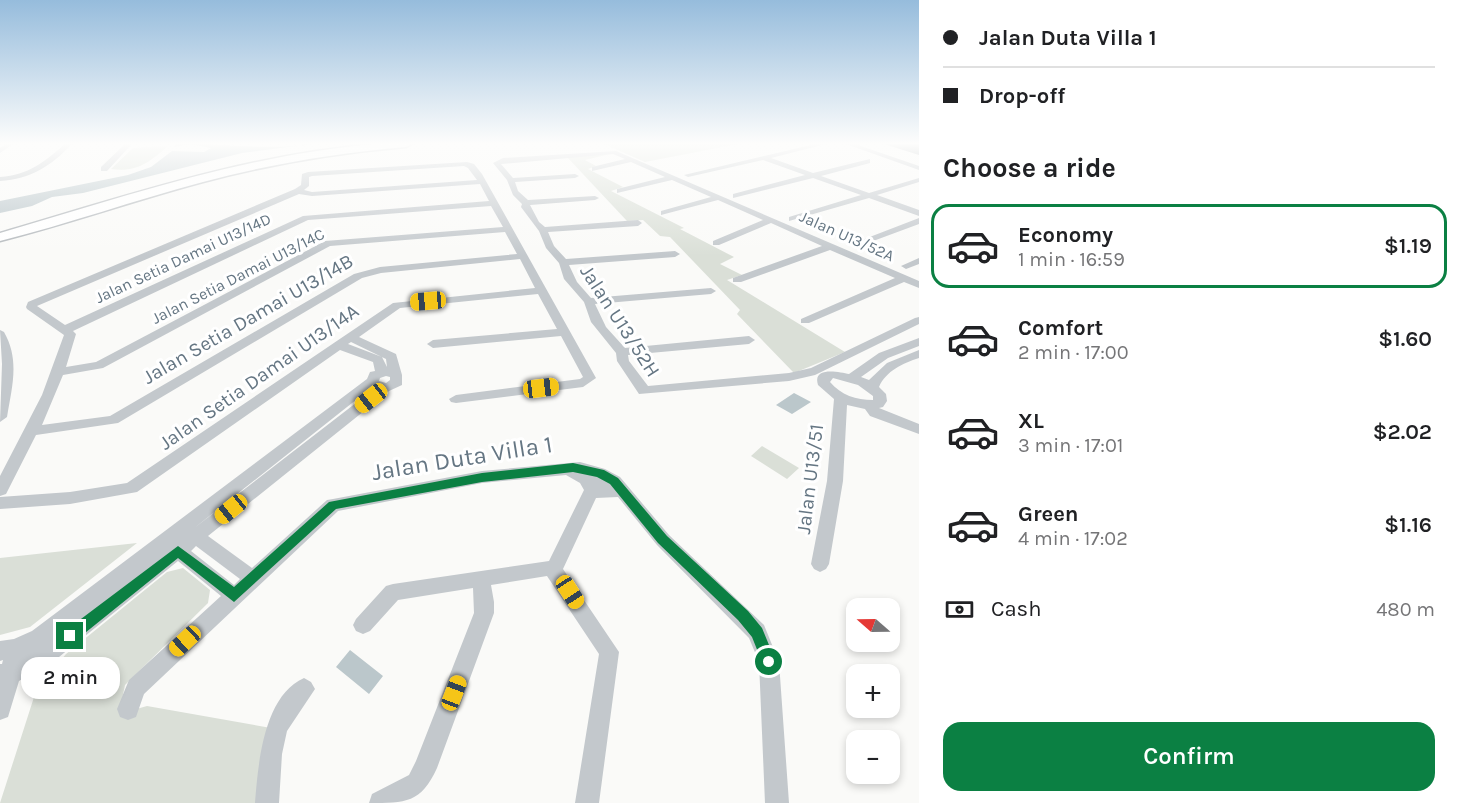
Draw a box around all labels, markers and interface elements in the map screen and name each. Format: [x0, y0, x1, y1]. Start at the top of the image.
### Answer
text: Jalan Duta Villa 1 [979, 25, 1157, 51]
text: Drop-off [979, 83, 1065, 109]
text: Choose a ride [943, 152, 1116, 184]
street label: Jalan U13/52A [797, 207, 897, 265]
street label: Jalan Setia Damai U13/14D [92, 209, 274, 307]
icon: car [946, 219, 1000, 273]
text: Economy [1018, 222, 1113, 248]
street label: Jalan Setia Damai U13/14C [149, 224, 328, 328]
text: $1.19 [1384, 233, 1432, 259]
text: 1 min · 16:59 [1018, 248, 1125, 271]
street label: Jalan Setia Damai U13/14B [139, 249, 357, 389]
street label: Jalan U13/52H [575, 261, 665, 381]
car [409, 290, 447, 312]
street label: Jalan Setia Damai U13/14A [155, 299, 363, 455]
icon: car [946, 312, 1000, 366]
text: Comfort [1018, 315, 1103, 341]
text: $1.60 [1378, 326, 1432, 352]
text: 2 min · 17:00 [1018, 341, 1129, 364]
car [522, 377, 560, 399]
car [351, 380, 391, 416]
icon: car [946, 405, 1000, 459]
text: XL [1018, 408, 1044, 434]
text: $2.02 [1373, 419, 1432, 445]
street label: Jalan U13/51 [792, 423, 828, 535]
street label: Jalan Duta Villa 1 [370, 430, 554, 486]
text: 3 min · 17:01 [1018, 434, 1123, 457]
car [211, 491, 251, 527]
icon: car [946, 498, 1000, 552]
text: Green [1018, 501, 1079, 527]
text: $1.16 [1384, 512, 1432, 538]
text: 4 min · 17:02 [1018, 527, 1128, 550]
car [553, 572, 587, 612]
icon: cash [943, 593, 976, 626]
text: Cash [991, 596, 1041, 622]
north arrow [846, 598, 900, 652]
map controls [846, 598, 900, 784]
text: 480 m [1376, 598, 1435, 621]
route end [56, 622, 83, 649]
car [166, 622, 204, 660]
route start [755, 648, 782, 675]
callout: 2 min [20, 657, 119, 699]
button: + [846, 664, 900, 718]
text: 2 min [43, 666, 98, 689]
car [439, 673, 469, 713]
button: Confirm [943, 722, 1435, 791]
button: − [846, 730, 900, 784]

